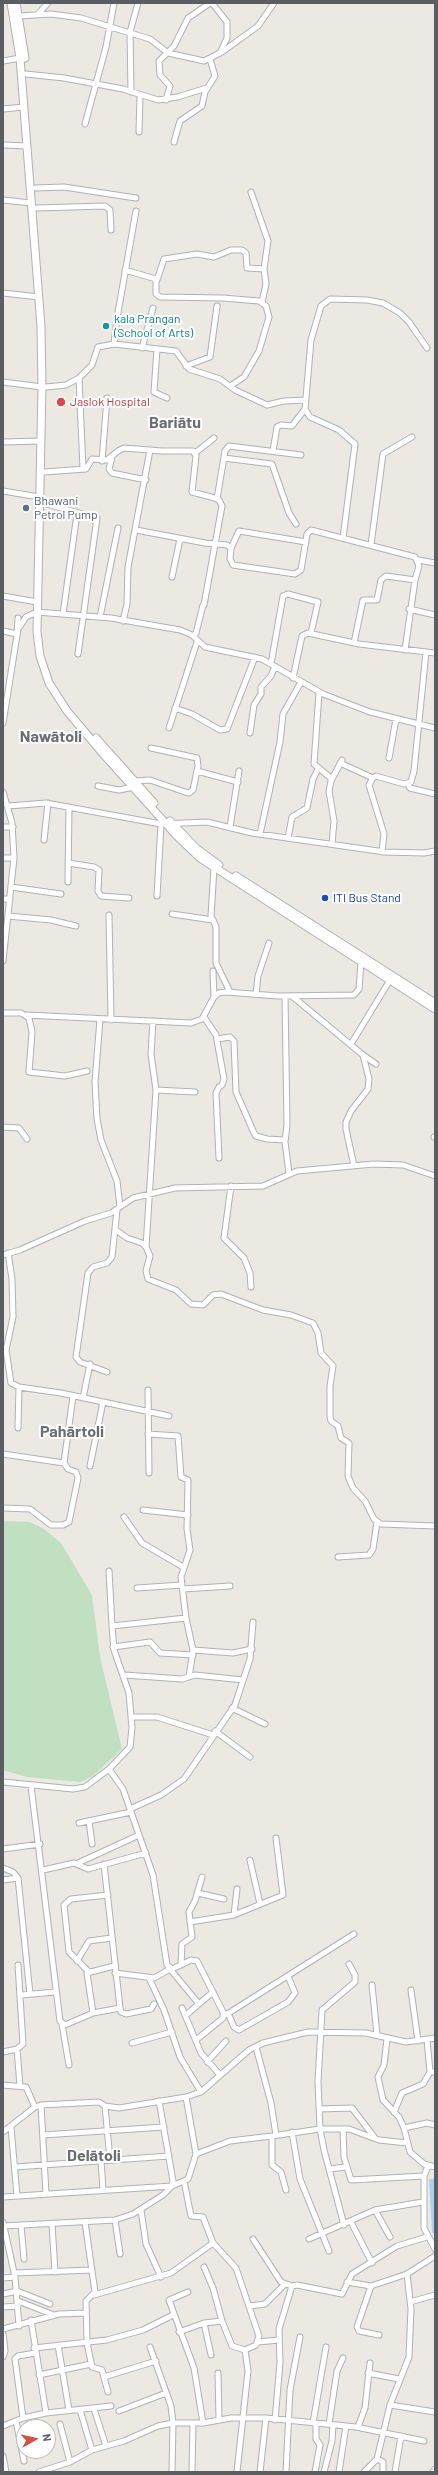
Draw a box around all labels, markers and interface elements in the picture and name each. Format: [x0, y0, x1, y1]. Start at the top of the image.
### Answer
place label: kala Prangan (School of Arts) [114, 312, 193, 340]
marker: kala Prangan (School of Arts) [101, 321, 111, 331]
place label: Jaslok Hospital [70, 395, 150, 409]
marker: Jaslok Hospital [55, 396, 67, 408]
district label: Bariātu [149, 413, 201, 433]
place label: Bhawani Petrol Pump [34, 494, 98, 522]
marker: Bhawani Petrol Pump [21, 503, 31, 513]
district label: Nawātoli [20, 727, 82, 747]
place label: ITI Bus Stand [333, 891, 401, 905]
marker: ITI Bus Stand [320, 893, 330, 903]
district label: Pahārtoli [40, 1422, 104, 1442]
district label: Delātoli [67, 2146, 121, 2166]
north arrow [16, 2419, 56, 2459]
text: N [40, 2433, 54, 2442]

